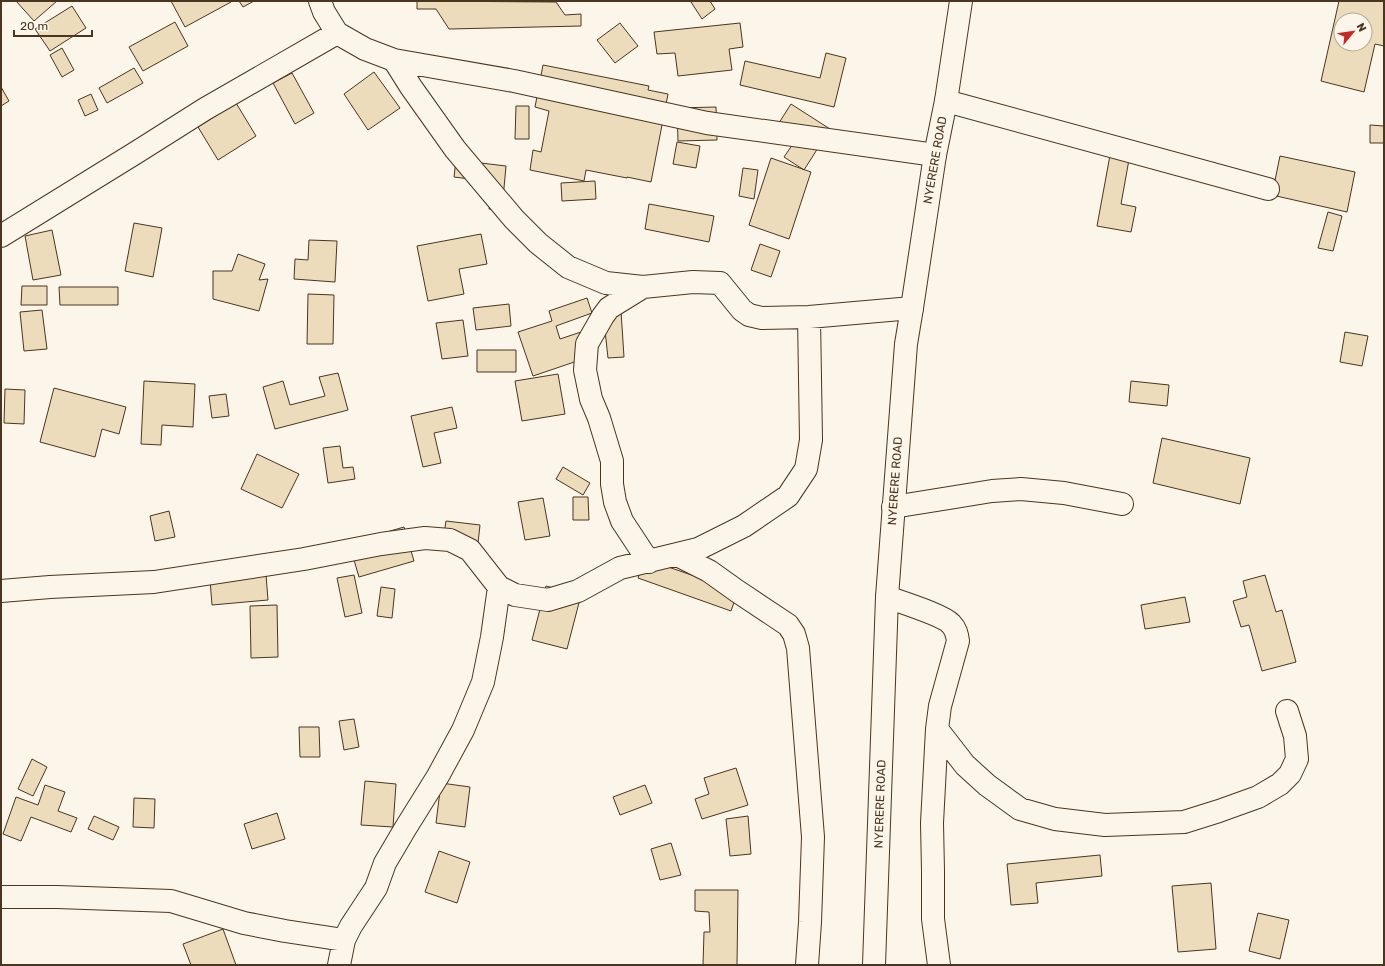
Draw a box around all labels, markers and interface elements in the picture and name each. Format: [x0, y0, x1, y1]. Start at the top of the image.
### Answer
scale bar [14, 12, 92, 38]
north arrow [1333, 12, 1373, 52]
text: 20 m [20, 19, 48, 33]
text: N [1354, 21, 1369, 34]
street label: NYERERE ROAD [920, 115, 950, 205]
street label: NYERERE ROAD [885, 436, 905, 526]
street label: NYERERE ROAD [871, 759, 889, 849]

